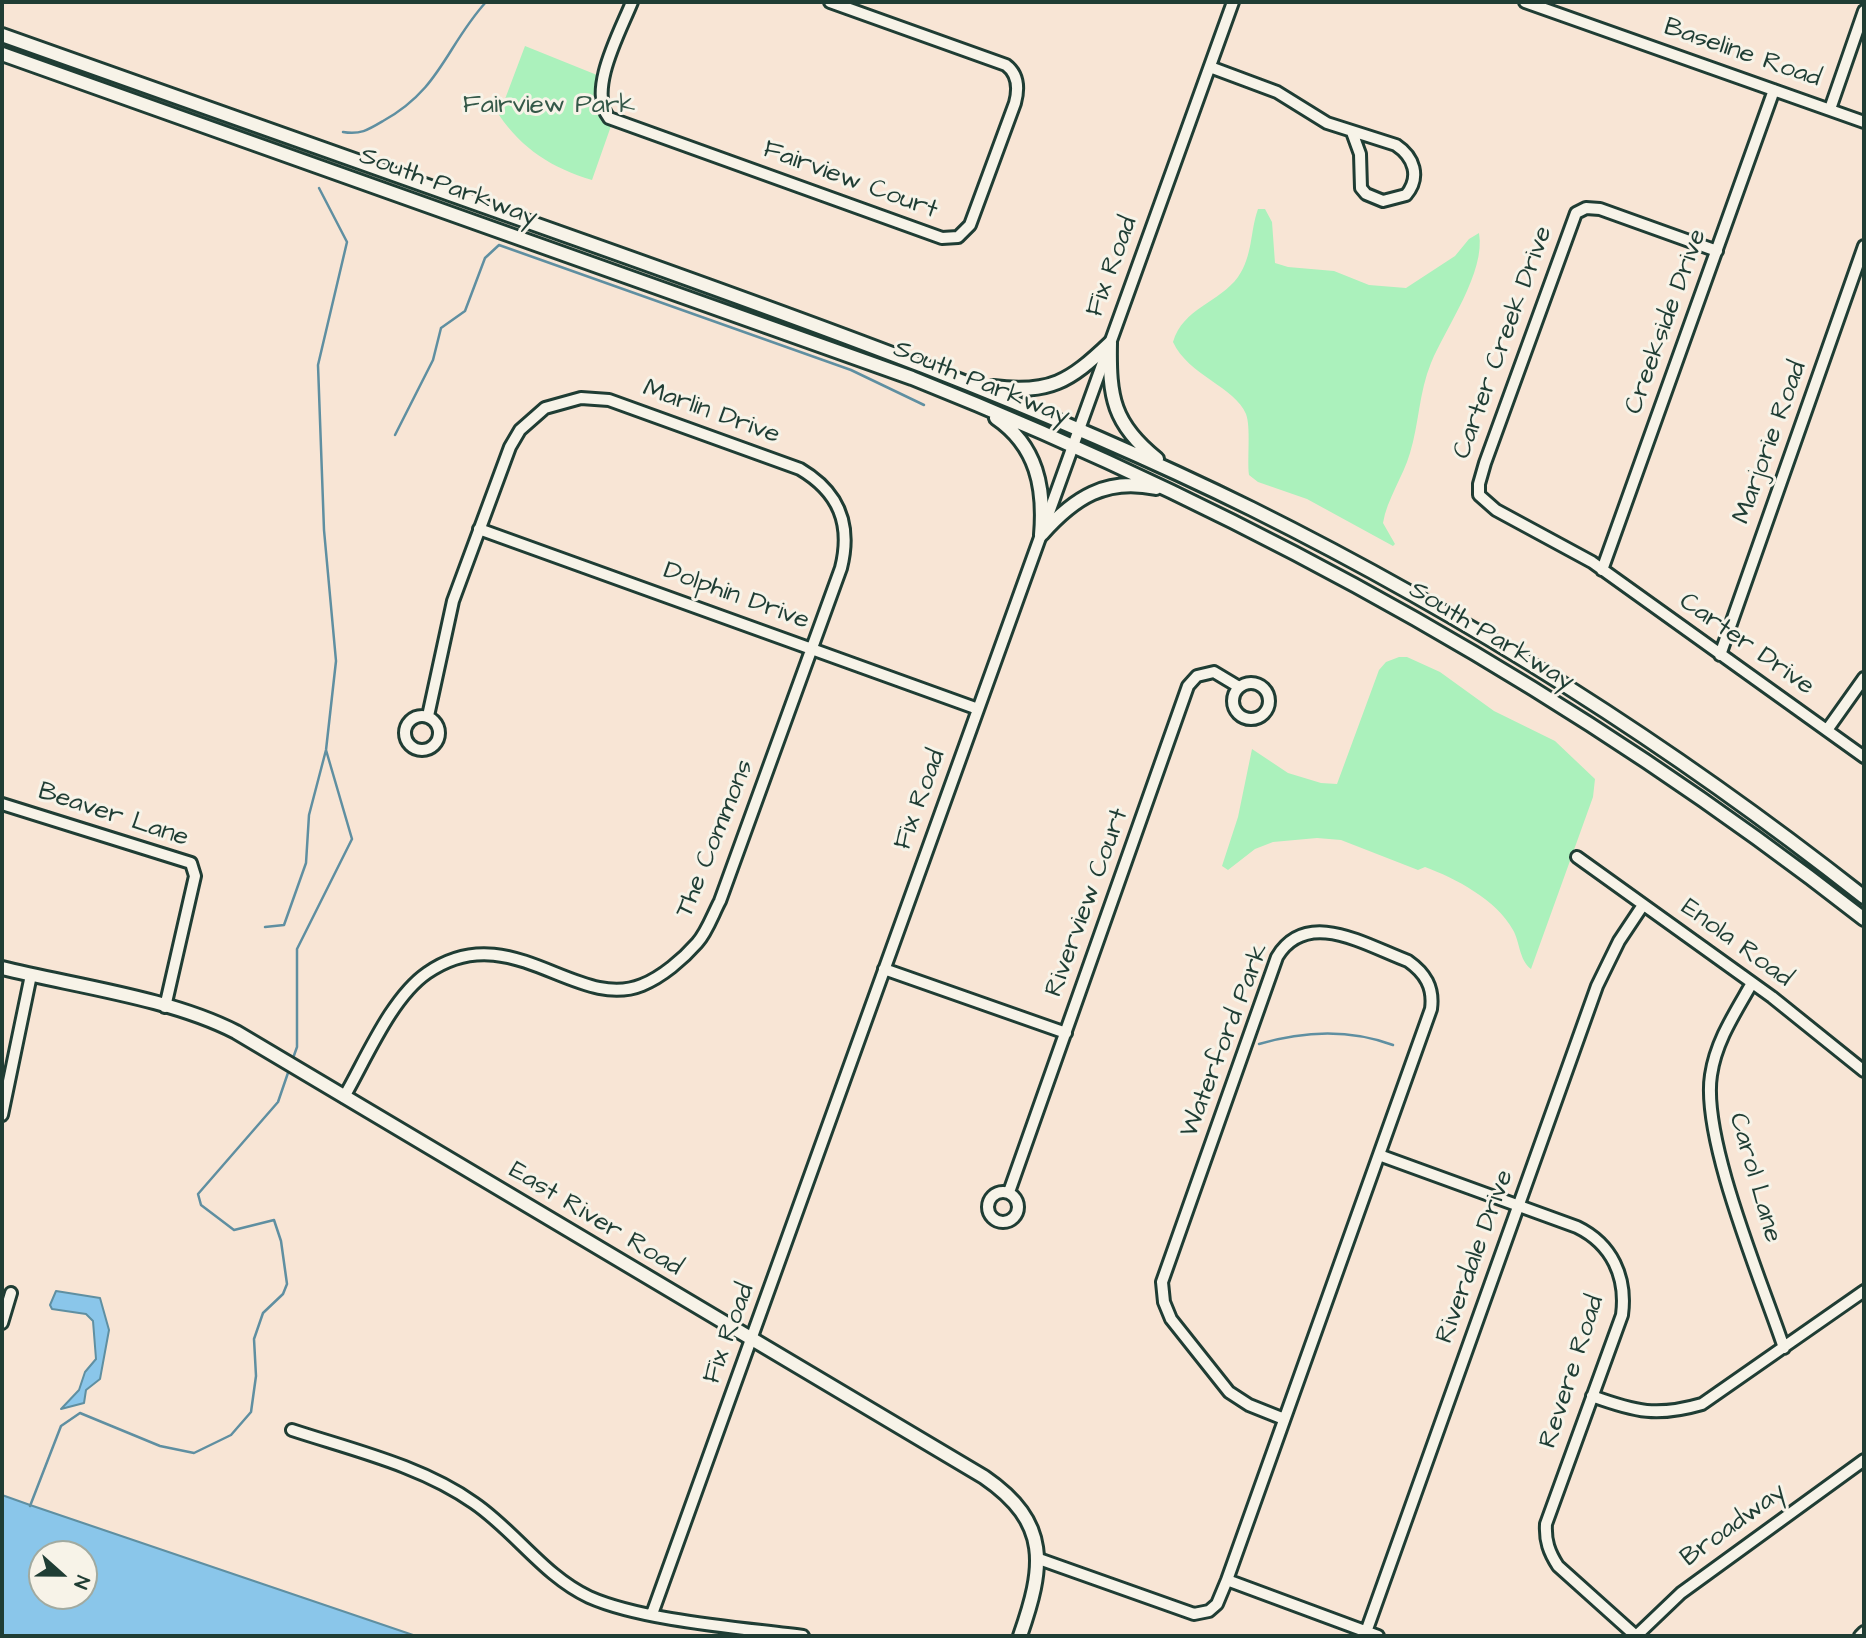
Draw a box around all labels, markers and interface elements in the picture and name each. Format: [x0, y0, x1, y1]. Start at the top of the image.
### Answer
street label: Baseline Road [1659, 13, 1825, 95]
park label: Fairview Park [463, 91, 635, 123]
street label: Fairview Court [758, 135, 942, 227]
street label: South Parkway [355, 141, 541, 235]
street label: Fix Road [1081, 213, 1145, 321]
street label: Carter Creek Drive [1447, 222, 1561, 464]
street label: Creekside Drive [1619, 225, 1715, 419]
street label: South Parkway [888, 335, 1074, 433]
street label: Marjorie Road [1727, 357, 1815, 529]
street label: Marlin Drive [638, 374, 784, 452]
street label: Dolphin Drive [659, 556, 813, 638]
street label: South Parkway [1403, 575, 1579, 699]
street label: Carter Drive [1672, 587, 1820, 703]
street label: Fix Road [889, 746, 953, 854]
street label: The Commons [670, 755, 762, 923]
street label: Beaver Lane [34, 777, 192, 855]
street label: Riverview Court [1039, 804, 1137, 1002]
street label: Enola Road [1674, 893, 1798, 995]
street label: Waterford Park [1175, 940, 1277, 1142]
street label: Carol Lane [1721, 1110, 1787, 1246]
street label: East River Road [502, 1156, 688, 1284]
street label: Riverdale Drive [1430, 1166, 1522, 1348]
street label: Fix Road [698, 1280, 762, 1388]
street label: Revere Road [1534, 1292, 1612, 1452]
street label: Broadway [1675, 1477, 1793, 1575]
north arrow [28, 1540, 98, 1610]
text: N [66, 1572, 96, 1592]

